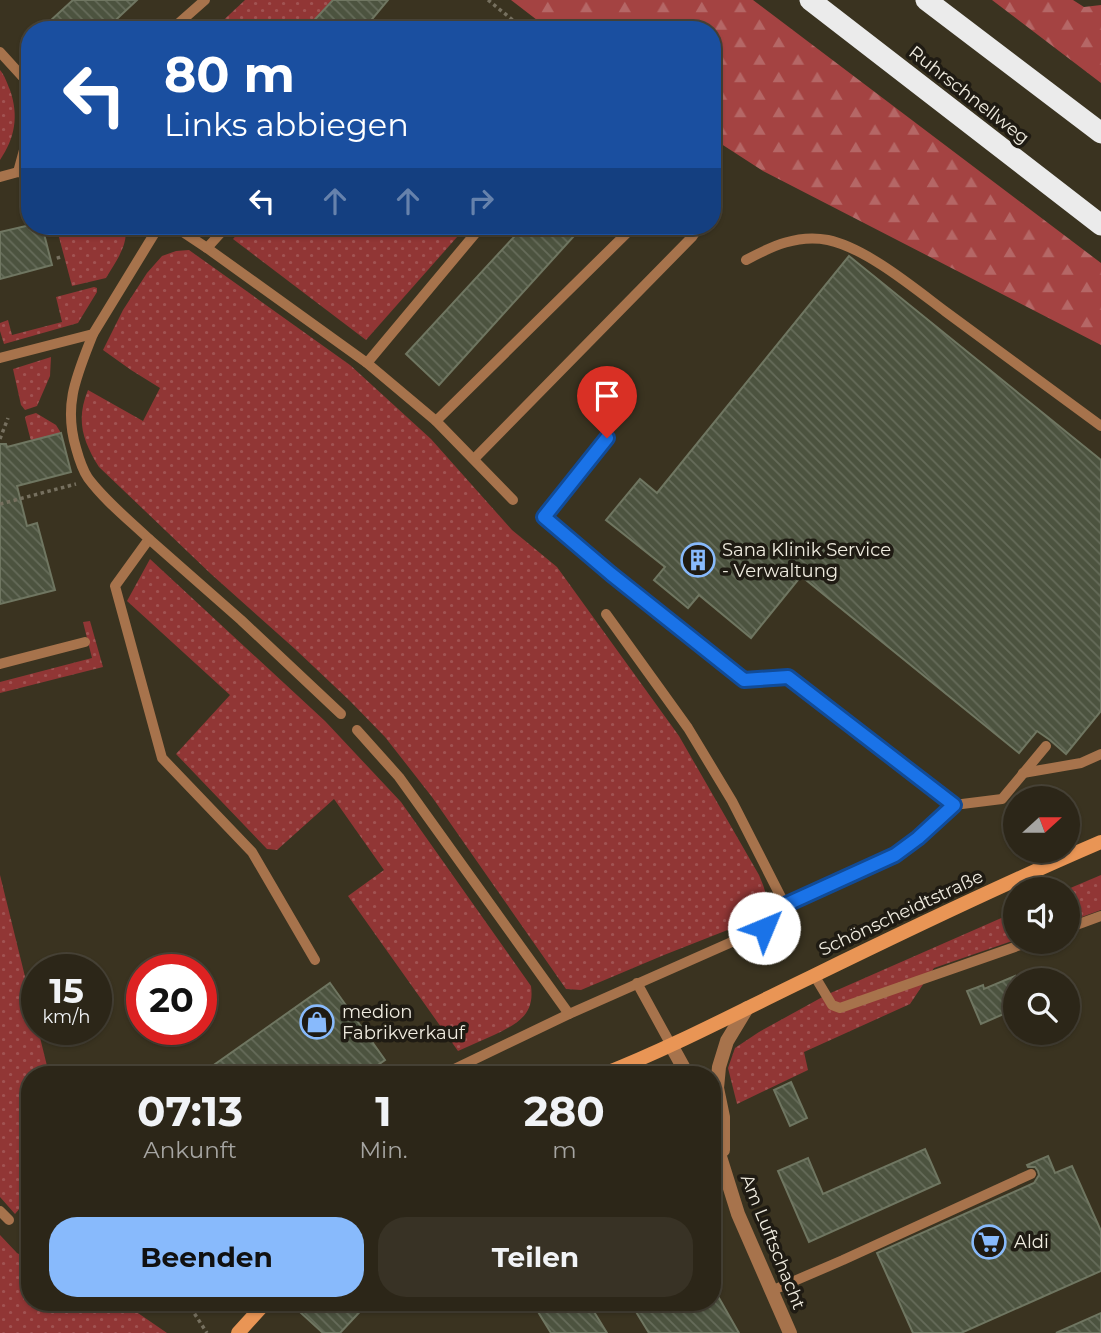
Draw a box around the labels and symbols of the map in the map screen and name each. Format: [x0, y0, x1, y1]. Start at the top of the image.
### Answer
street label: Ruhrschnellweg [904, 41, 1034, 149]
pin [577, 366, 637, 438]
place label: Sana Klinik Service - Verwaltung [722, 539, 891, 582]
building icon: Sana Klinik Service - Verwaltung [679, 541, 717, 579]
north arrow [1003, 786, 1080, 863]
street label: Schönscheidtstraße [815, 865, 987, 961]
position arrow [727, 891, 801, 965]
speed limit sign: 20 [126, 954, 217, 1045]
place label: medion Fabrikverkauf [342, 1001, 466, 1044]
shop icon: medion Fabrikverkauf [298, 1003, 336, 1041]
street label: Am Luftschacht [736, 1171, 810, 1313]
supermarket icon: Aldi [970, 1223, 1008, 1261]
place label: Aldi [1014, 1231, 1049, 1253]

